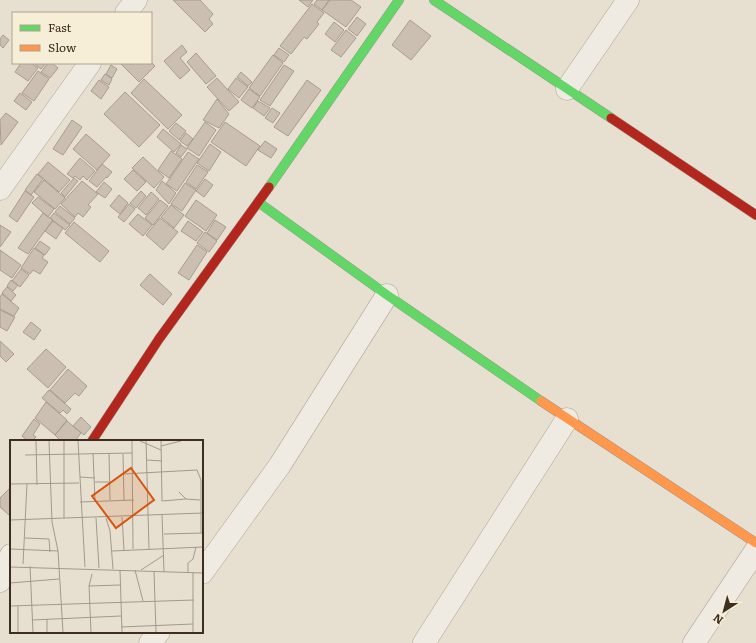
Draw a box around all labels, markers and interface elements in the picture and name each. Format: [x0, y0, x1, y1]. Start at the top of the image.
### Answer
legend [12, 12, 152, 64]
text: Fast [48, 18, 72, 36]
text: Slow [48, 38, 77, 56]
inset map [10, 440, 203, 633]
north arrow [704, 591, 744, 631]
text: N [709, 611, 726, 629]

